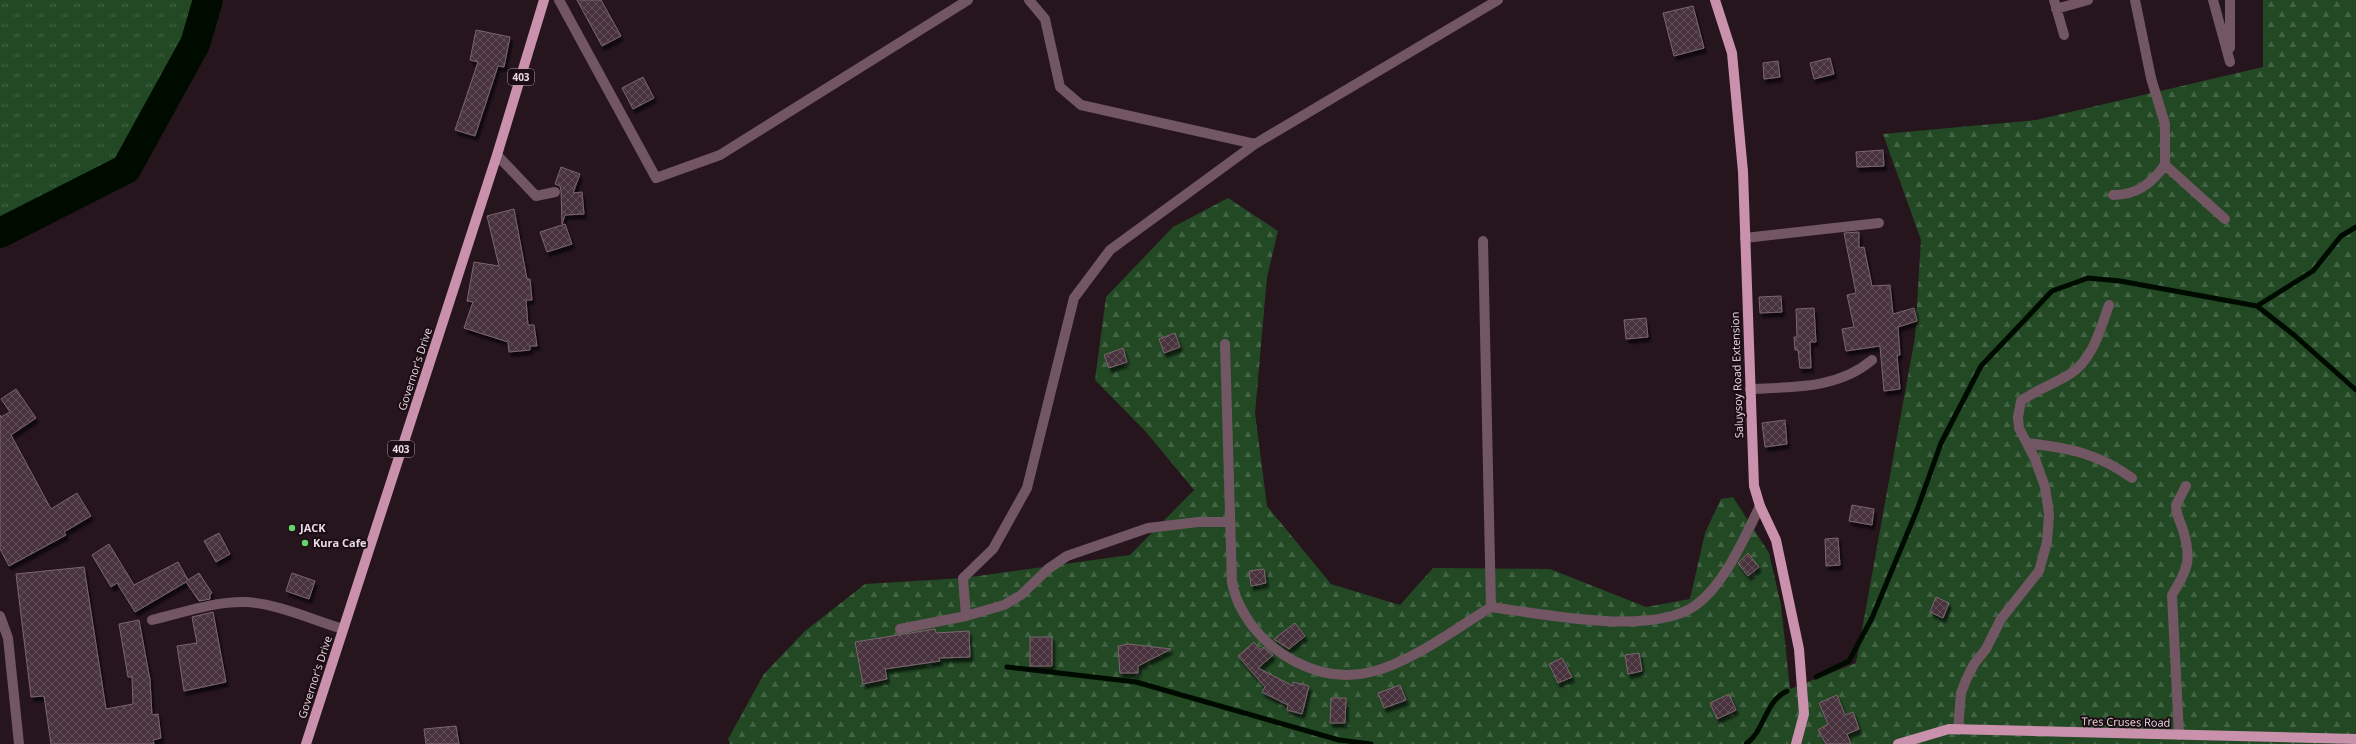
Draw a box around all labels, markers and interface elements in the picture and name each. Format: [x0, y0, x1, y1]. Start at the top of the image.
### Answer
road number: 403 [508, 69, 534, 85]
street label: Saluysoy Road Extension [1727, 311, 1746, 439]
street label: Governor's Drive [394, 326, 435, 412]
road number: 403 [388, 441, 414, 457]
place label: JACK [299, 520, 326, 535]
marker: JACK [287, 523, 297, 533]
place label: Kura Cafe [313, 535, 367, 550]
marker: Kura Cafe [300, 538, 310, 548]
street label: Governor's Drive [294, 634, 335, 720]
street label: Tres Cruses Road [2081, 713, 2171, 730]

